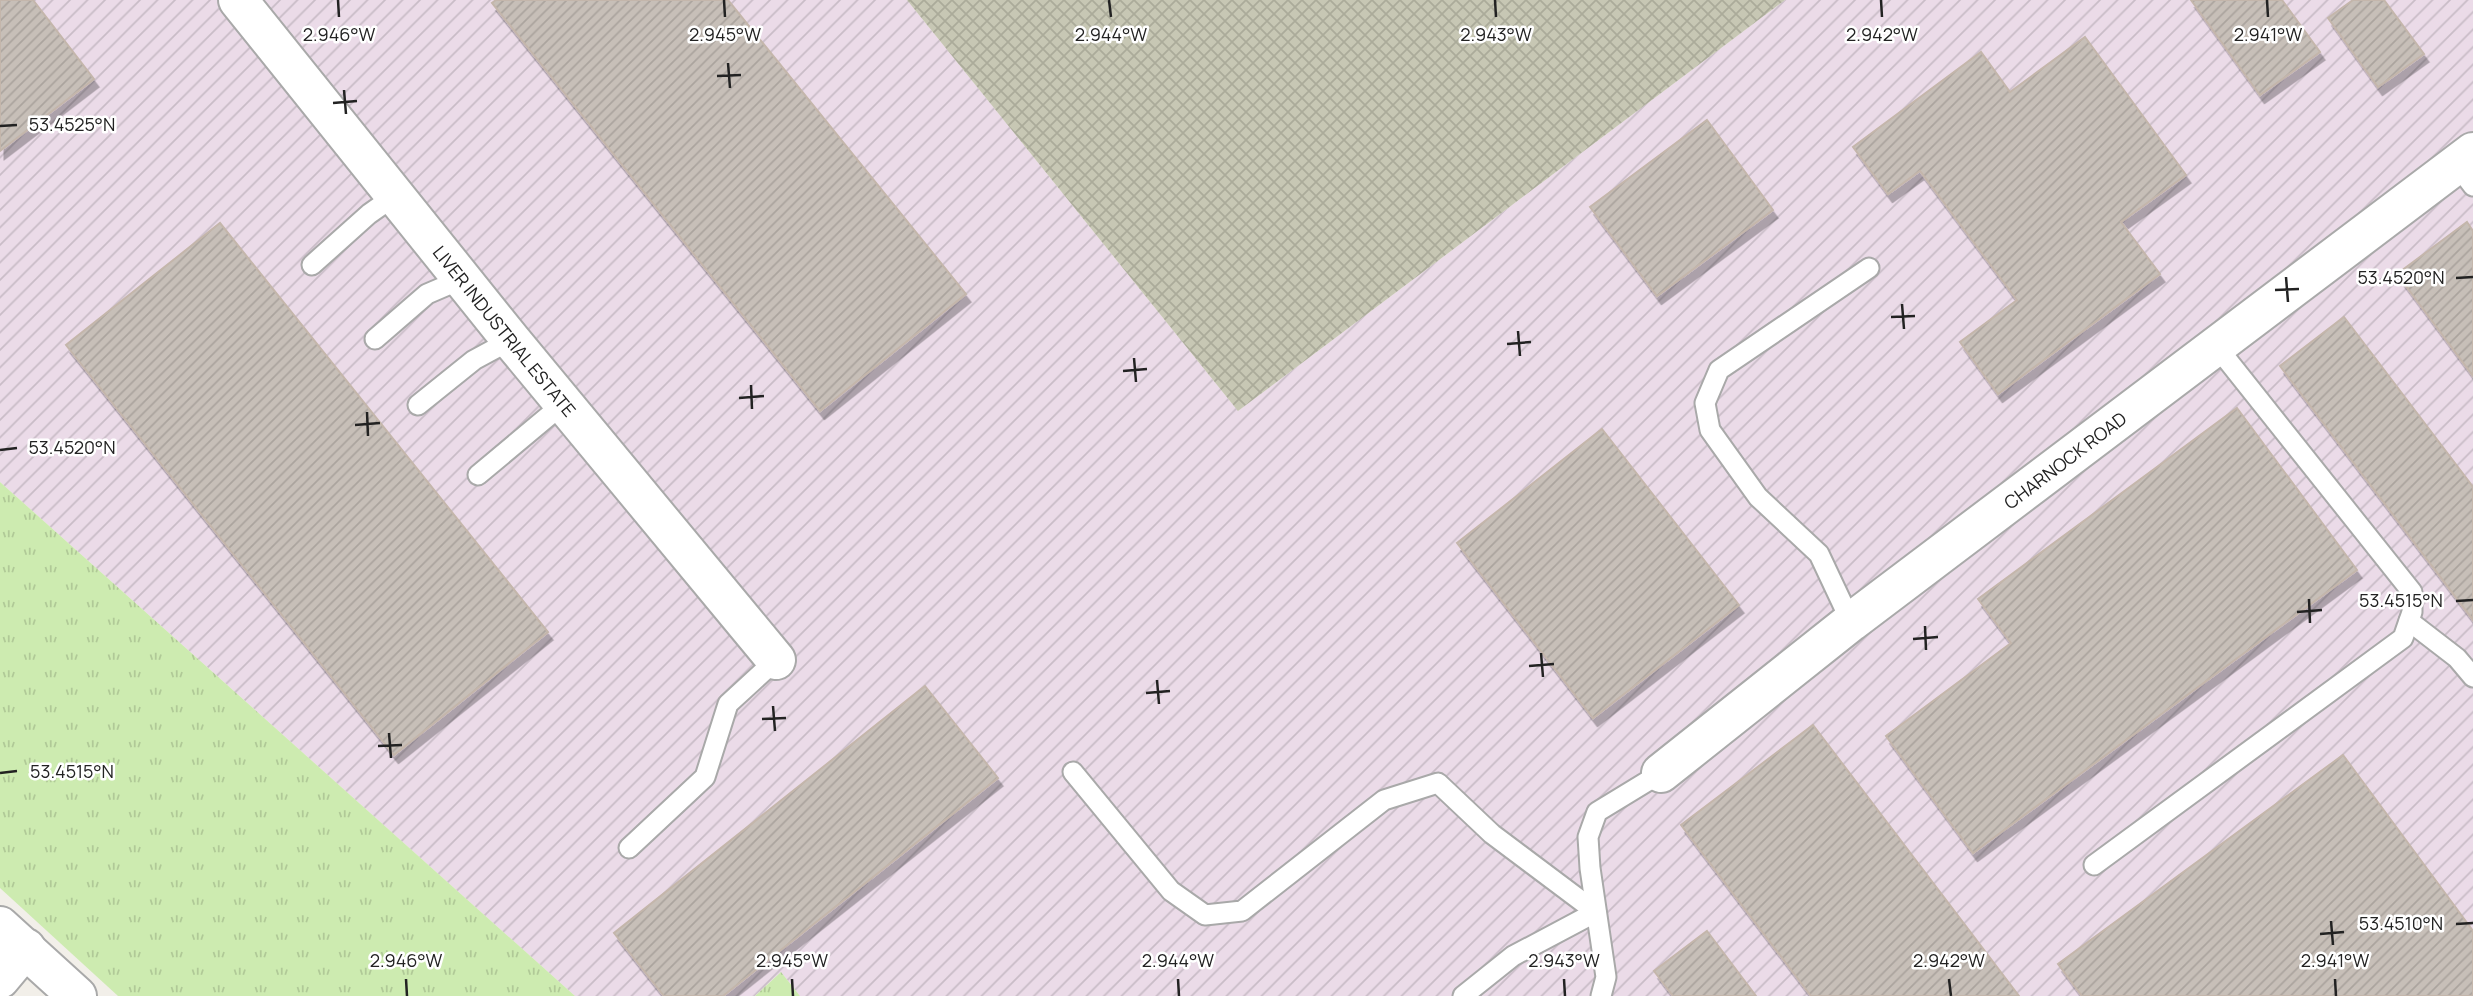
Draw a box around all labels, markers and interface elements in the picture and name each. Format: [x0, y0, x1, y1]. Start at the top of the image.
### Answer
text: 2.946°W [303, 22, 376, 46]
text: 2.945°W [689, 22, 761, 46]
text: 2.944°W [1075, 22, 1147, 46]
text: 2.943°W [1460, 22, 1532, 46]
text: 2.942°W [1846, 22, 1918, 46]
text: 2.941°W [2234, 22, 2302, 46]
text: 53.4525°N [29, 112, 115, 136]
street label: LIVER INDUSTRIAL ESTATE [428, 241, 581, 421]
text: 53.4520°N [2357, 265, 2445, 289]
street label: CHARNOCK ROAD [1999, 406, 2131, 514]
text: 53.4520°N [28, 435, 116, 459]
text: 53.4515°N [2359, 588, 2443, 612]
text: 53.4515°N [30, 759, 114, 783]
text: 53.4510°N [2359, 911, 2443, 935]
text: 2.946°W [370, 948, 443, 972]
text: 2.945°W [756, 948, 828, 972]
text: 2.944°W [1142, 948, 1214, 972]
text: 2.943°W [1528, 948, 1600, 972]
text: 2.942°W [1913, 948, 1985, 972]
text: 2.941°W [2301, 948, 2369, 972]

